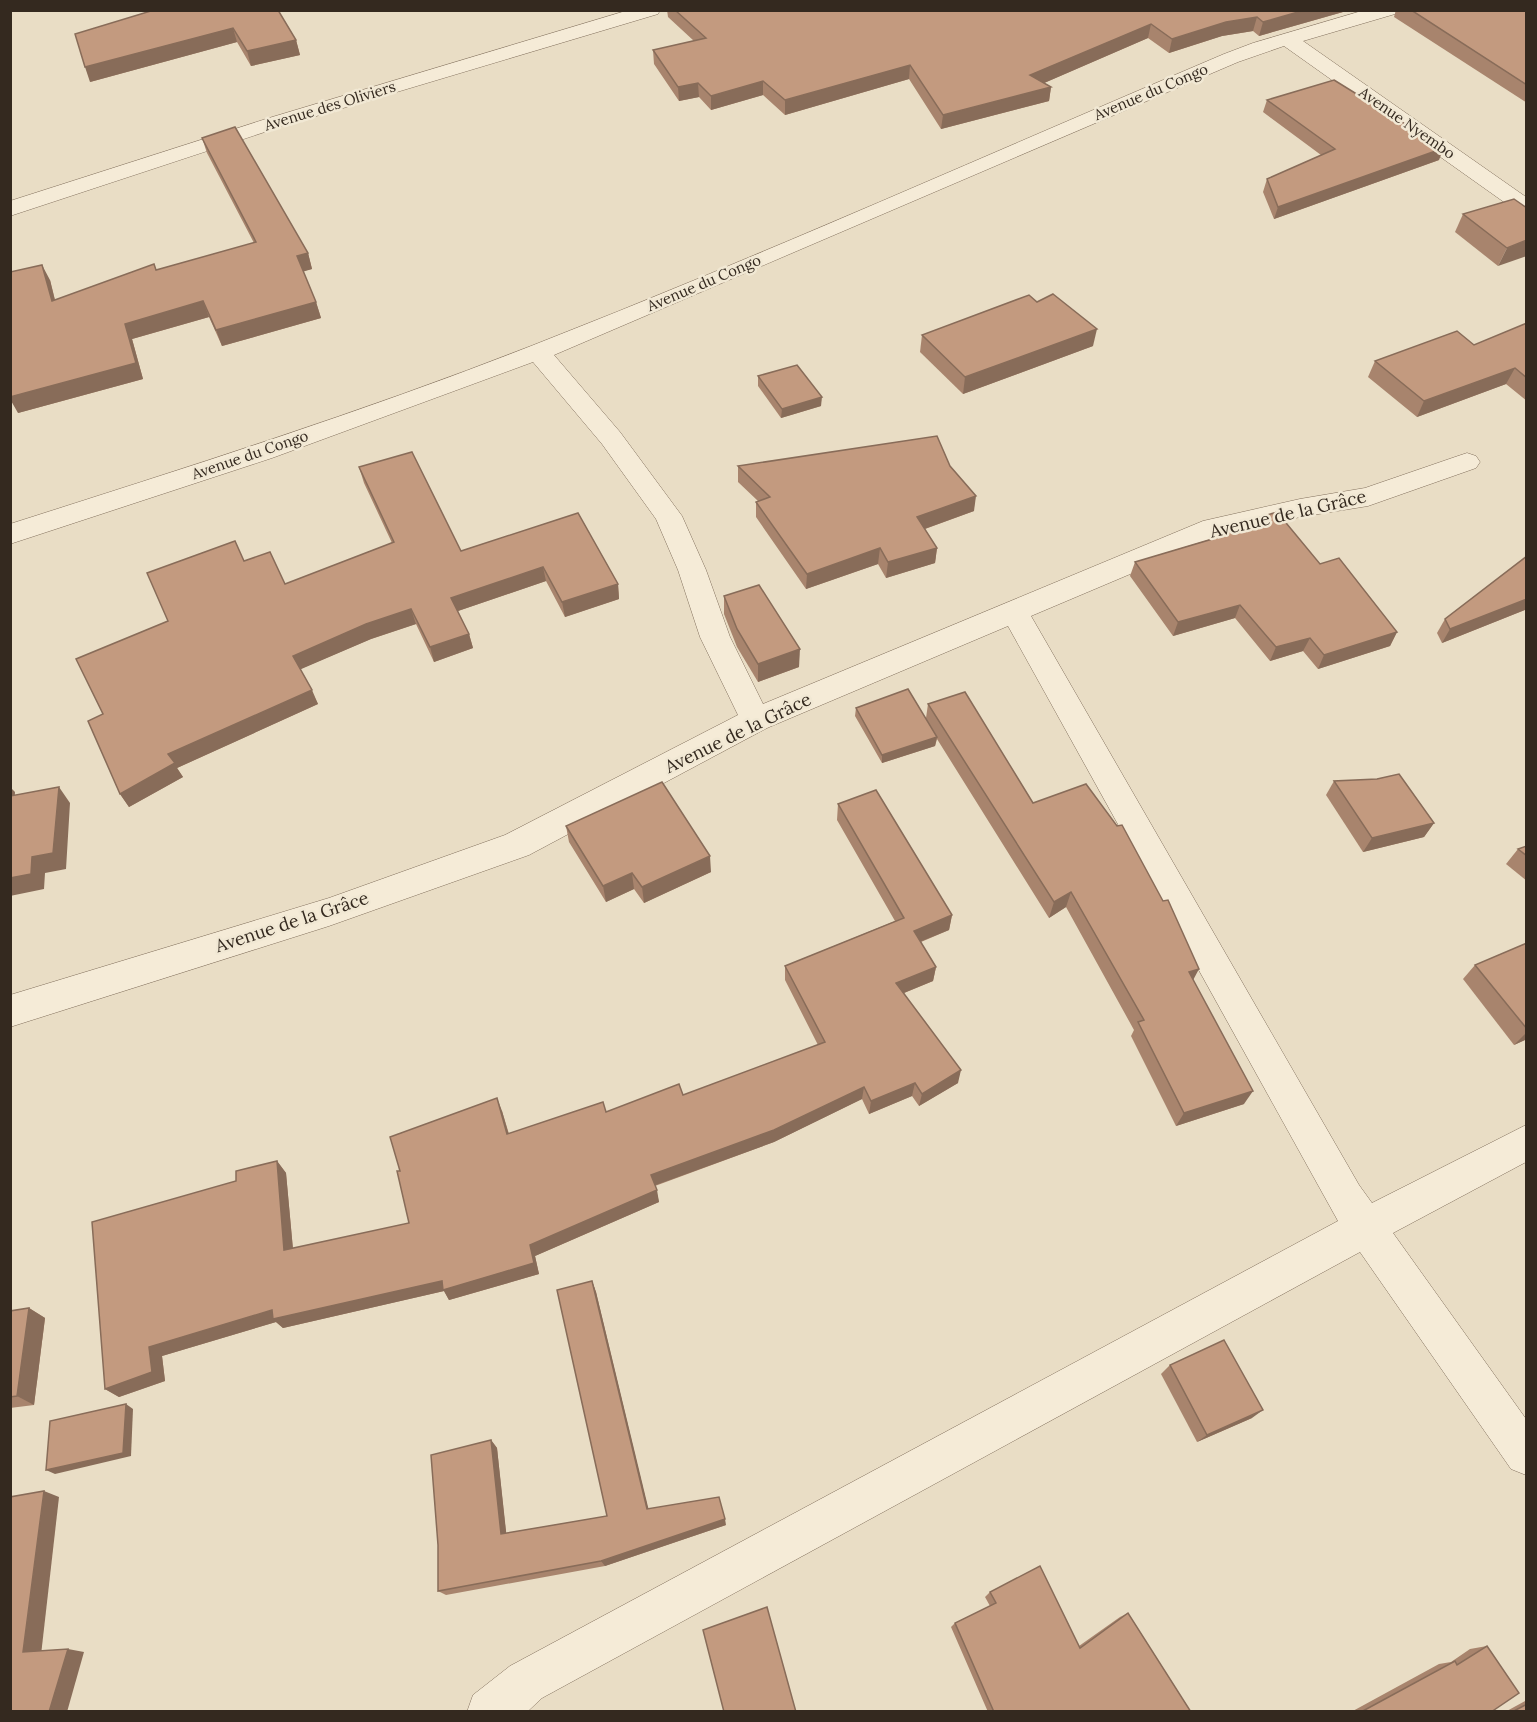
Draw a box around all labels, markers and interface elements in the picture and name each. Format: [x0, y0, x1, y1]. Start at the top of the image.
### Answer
street label: Avenue du Congo [1090, 59, 1211, 125]
street label: Avenue des Oliviers [261, 76, 398, 135]
street label: Avenue Nyembo [1355, 82, 1459, 163]
street label: Avenue du Congo [643, 250, 764, 316]
street label: Avenue du Congo [188, 426, 311, 484]
street label: Avenue de la Grâce [1206, 484, 1369, 543]
street label: Avenue de la Grâce [660, 687, 815, 778]
street label: Avenue de la Grâce [211, 886, 372, 957]

